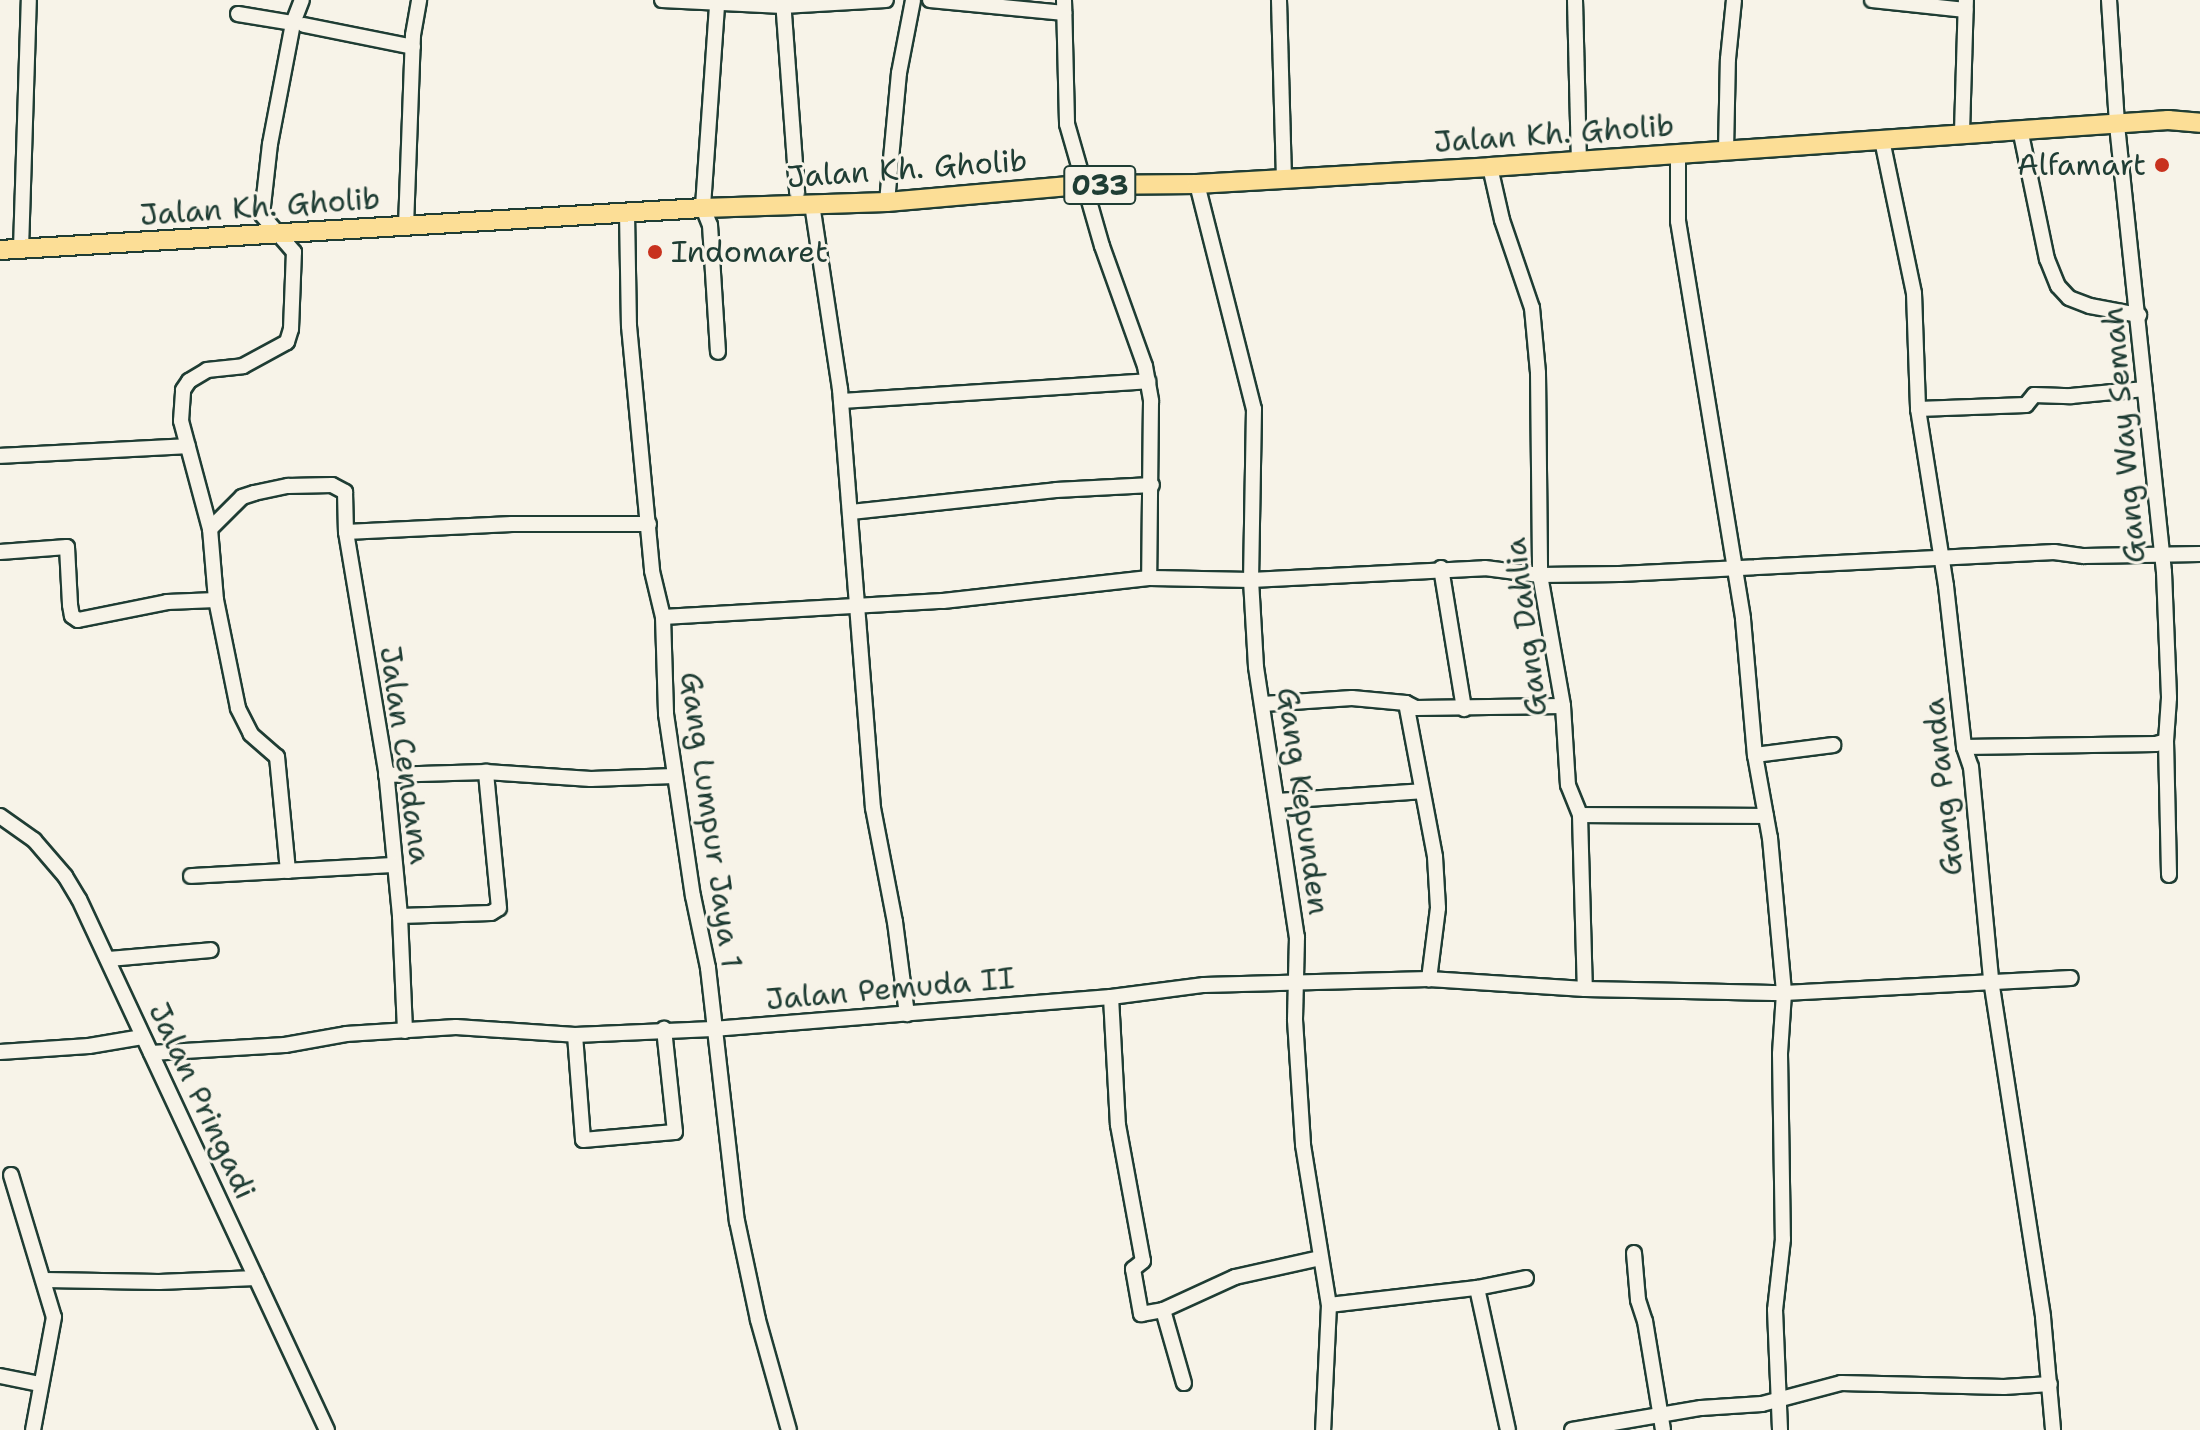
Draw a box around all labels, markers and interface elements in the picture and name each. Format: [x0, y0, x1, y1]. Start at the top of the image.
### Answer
street label: Jalan Kh. Gholib [1433, 108, 1675, 160]
street label: Jalan Kh. Gholib [786, 143, 1028, 195]
place label: Alfamart [2017, 147, 2146, 183]
marker: Alfamart [2153, 156, 2171, 174]
road number: 033 [1062, 161, 1138, 209]
street label: Jalan Kh. Gholib [139, 181, 381, 233]
place label: Indomaret [671, 234, 828, 270]
marker: Indomaret [646, 243, 664, 261]
street label: Gang Way Semah [2095, 305, 2153, 565]
street label: Gang Dahlia [1497, 536, 1555, 718]
street label: Jalan Cendana [372, 644, 438, 866]
street label: Gang Lumpur Jaya 1 [672, 669, 750, 971]
street label: Gang Kepunden [1269, 685, 1337, 917]
street label: Gang Panda [1916, 696, 1970, 878]
street label: Jalan Pemuda II [764, 960, 1016, 1018]
street label: Jalan Pringadi [141, 997, 263, 1205]

